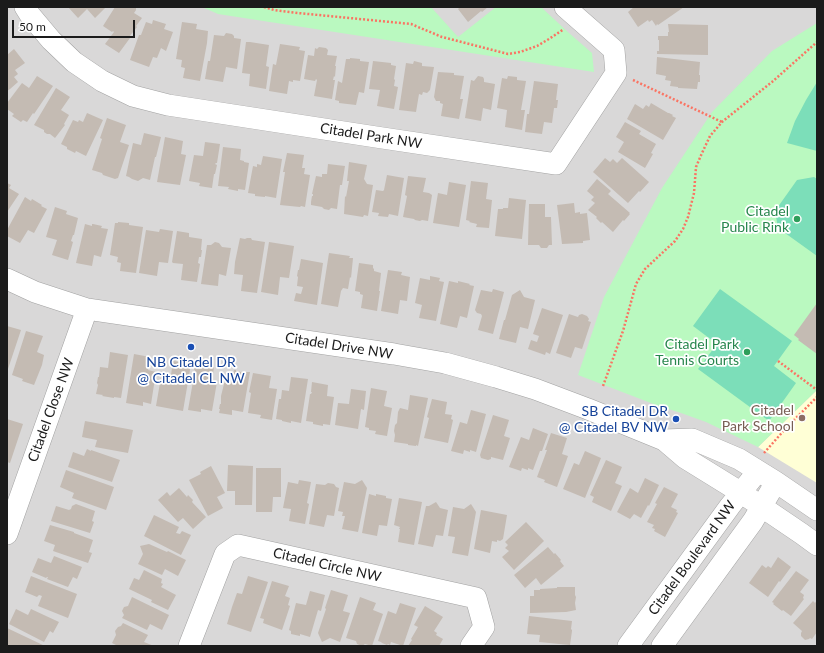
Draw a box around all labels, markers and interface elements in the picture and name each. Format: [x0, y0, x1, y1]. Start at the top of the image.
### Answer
scale bar [14, 12, 137, 38]
text: 50 m [19, 19, 46, 34]
street label: Citadel Park NW [319, 120, 423, 152]
place label: Citadel Public Rink [721, 203, 789, 236]
marker: Citadel Public Rink [792, 214, 802, 224]
street label: Citadel Drive NW [284, 329, 394, 363]
place label: Citadel Park Tennis Courts [655, 336, 739, 368]
marker: NB Citadel DR @ Citadel CL NW [186, 342, 196, 352]
marker: Citadel Park Tennis Courts [742, 347, 752, 357]
place label: NB Citadel DR @ Citadel CL NW [137, 354, 245, 386]
street label: Citadel Close NW [24, 356, 78, 464]
place label: Citadel Park School [722, 402, 794, 434]
place label: SB Citadel DR @ Citadel BV NW [559, 403, 668, 436]
marker: Citadel Park School [797, 413, 807, 423]
marker: SB Citadel DR @ Citadel BV NW [671, 414, 681, 424]
street label: Citadel Boulevard NW [645, 497, 739, 619]
street label: Citadel Circle NW [271, 544, 383, 586]

